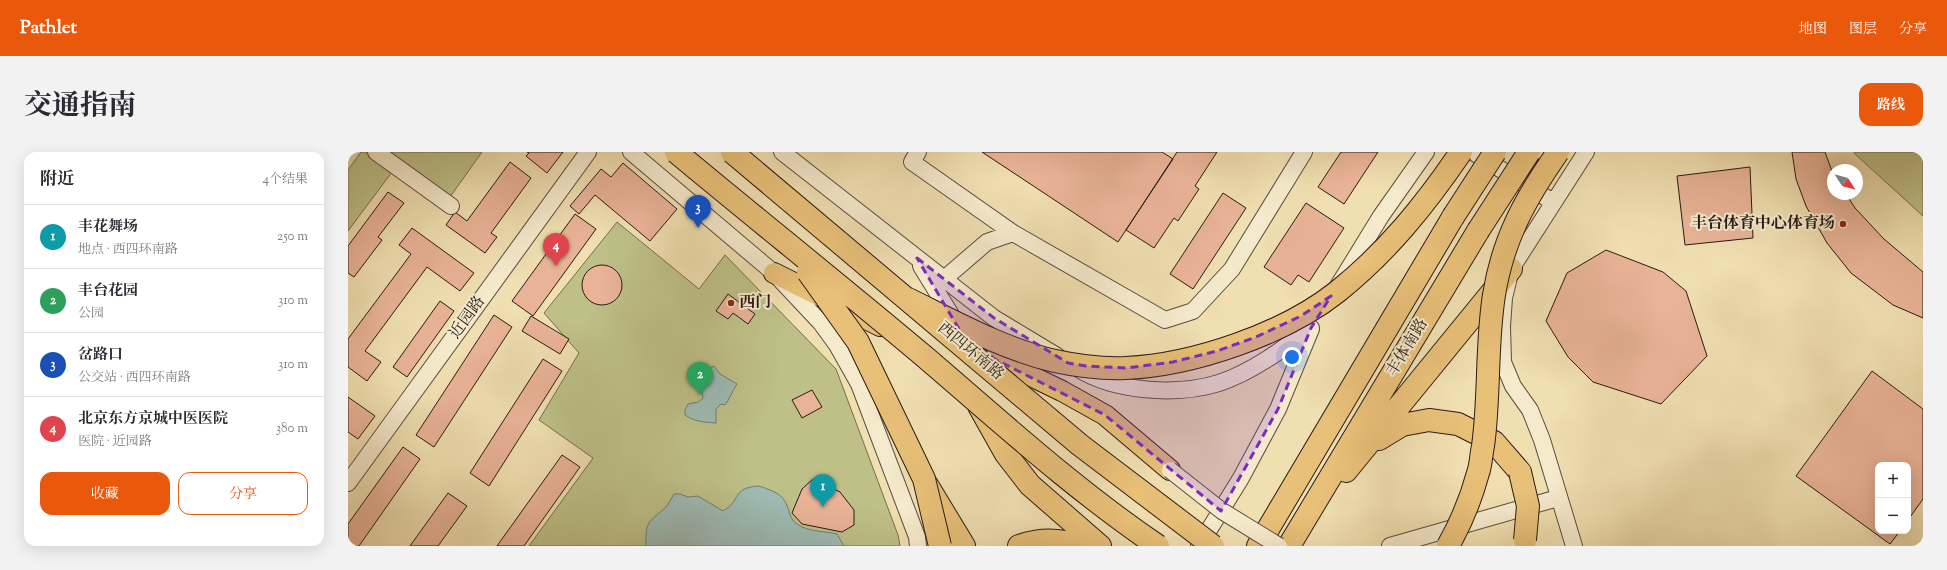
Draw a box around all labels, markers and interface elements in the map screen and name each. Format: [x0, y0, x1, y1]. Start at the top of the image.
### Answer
text: Pathlet [20, 15, 77, 42]
text: 地图 [1799, 20, 1827, 40]
text: 图层 [1849, 20, 1877, 40]
text: 分享 [1899, 20, 1927, 40]
button: 路线 [1859, 83, 1923, 126]
text: 交通指南 [24, 87, 136, 127]
north arrow [1827, 164, 1863, 200]
text: 附近 [40, 168, 74, 192]
text: 4个结果 [262, 171, 308, 189]
pin: 3 [685, 195, 711, 228]
place label: 丰台体育中心体育场 [1691, 213, 1835, 236]
text: 丰花舞场 [78, 217, 138, 238]
marker: 丰台体育中心体育场 [1838, 219, 1848, 229]
text: 1 [51, 228, 55, 246]
text: 250 m [277, 228, 308, 246]
pin: 4 [543, 233, 569, 266]
text: 地点 · 西四环南路 [78, 241, 178, 259]
text: 丰台花园 [78, 281, 138, 302]
text: 2 [50, 292, 56, 310]
text: 310 m [278, 292, 308, 310]
street label: 近园路 [445, 292, 491, 344]
place label: 西门 [739, 292, 771, 315]
marker: 西门 [726, 298, 736, 308]
text: 公园 [78, 305, 104, 323]
street label: 丰体南路 [1382, 315, 1434, 381]
street label: 西四环南路 [932, 317, 1008, 387]
text: 岔路口 [78, 345, 123, 366]
your location [1282, 347, 1302, 367]
text: 3 [50, 356, 56, 374]
text: 310 m [278, 356, 308, 374]
pin: 2 [687, 362, 713, 395]
text: 公交站 · 西四环南路 [78, 369, 191, 387]
text: 北京东方京城中医医院 [78, 409, 228, 430]
text: 4 [50, 420, 56, 438]
text: 380 m [276, 420, 308, 438]
text: 医院 · 近园路 [78, 433, 152, 451]
map controls [1875, 462, 1911, 534]
button: + [1875, 462, 1911, 498]
button: 收藏 [40, 472, 170, 515]
button: 分享 [178, 472, 308, 515]
pin: 1 [810, 474, 836, 507]
button: − [1875, 498, 1911, 534]

